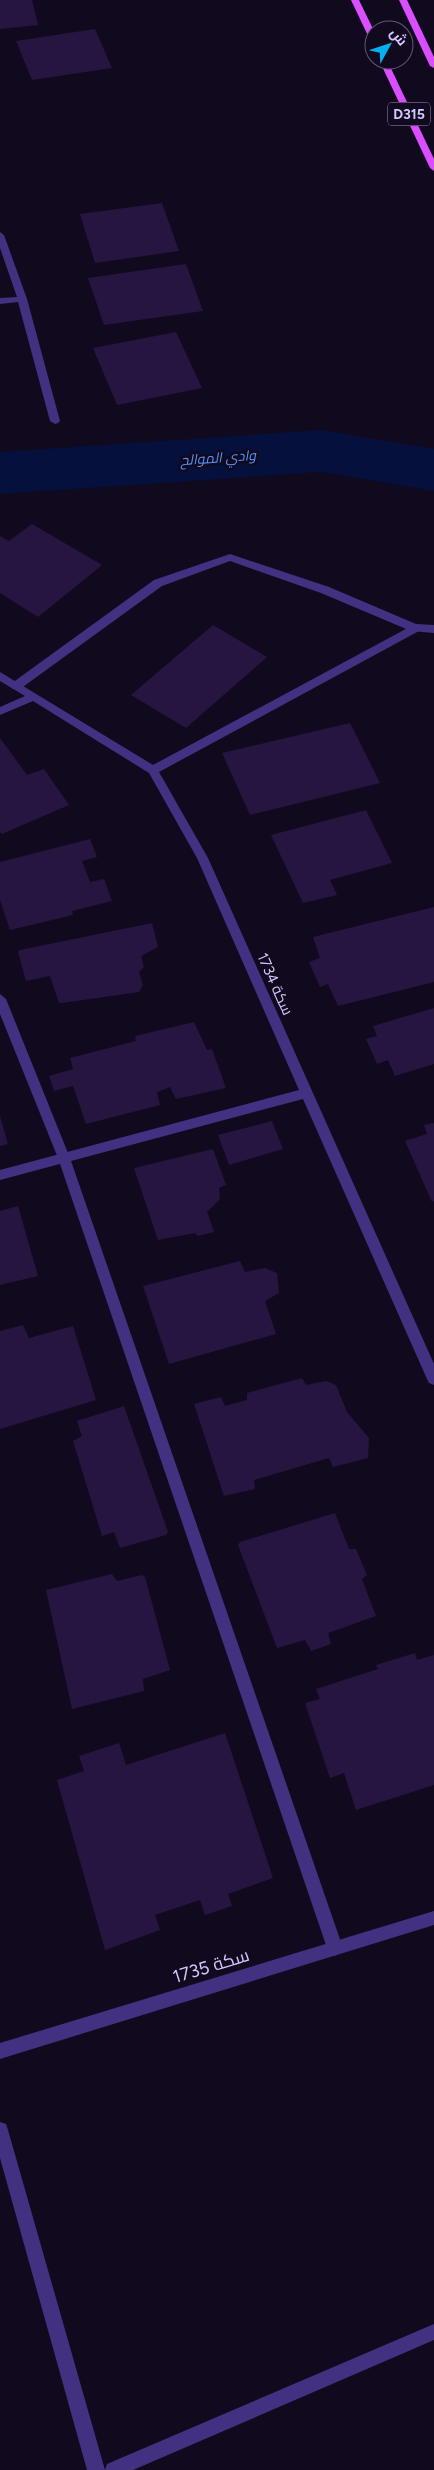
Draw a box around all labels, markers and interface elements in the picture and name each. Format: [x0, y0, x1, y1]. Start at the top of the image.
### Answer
north arrow [364, 20, 414, 70]
text: ش [386, 25, 411, 49]
road number: D315 [388, 102, 430, 126]
water label: وادي الموالح [179, 447, 258, 472]
street label: سكة 1734 [253, 950, 297, 1018]
street label: سكة 1735 [170, 1944, 252, 1988]

